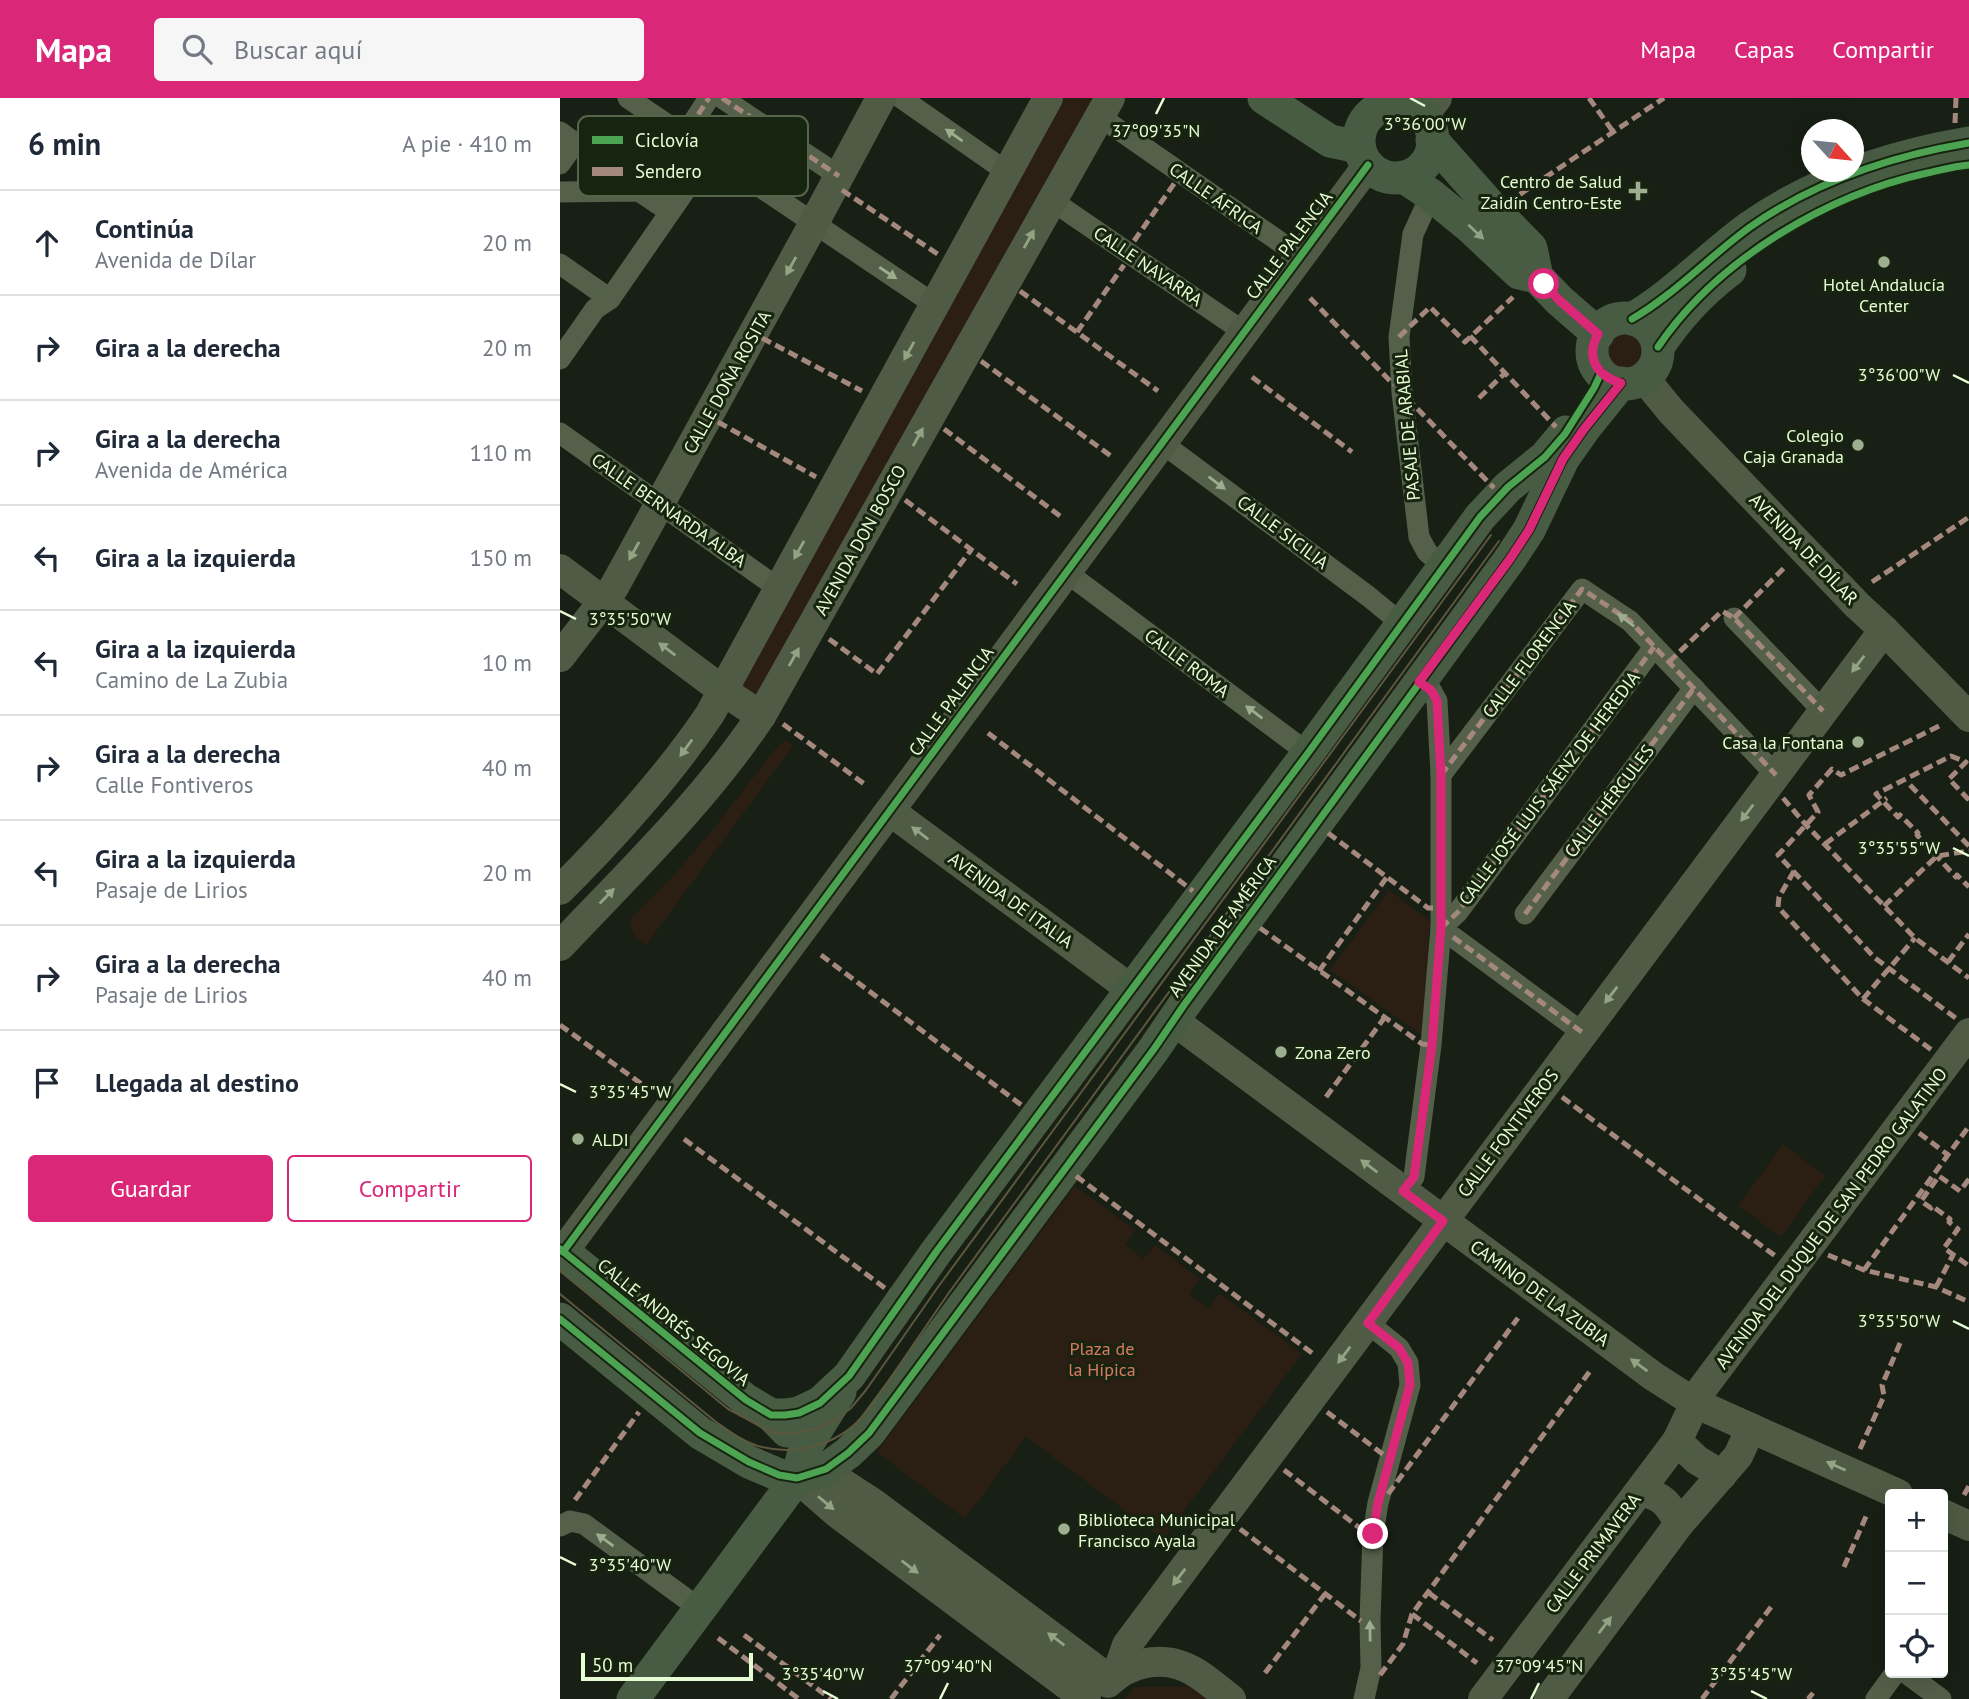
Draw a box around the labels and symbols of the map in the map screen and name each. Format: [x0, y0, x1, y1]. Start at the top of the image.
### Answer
text: 3°36'00"W [1384, 112, 1466, 135]
legend [578, 116, 808, 196]
text: 37°09'35"N [1112, 119, 1200, 142]
north arrow [1801, 119, 1864, 182]
text: Ciclovía [635, 128, 699, 152]
one-way arrow [945, 128, 963, 142]
street label: CALLE ÁFRICA [1165, 157, 1268, 239]
text: Sendero [635, 159, 702, 183]
place label: Centro de Salud Zaidín Centro-Este [1480, 170, 1622, 214]
marker: Centro de Salud Zaidín Centro-Este [1628, 181, 1648, 201]
street label: CALLE PALENCIA [1241, 186, 1338, 304]
street label: CALLE NAVARRA [1089, 221, 1207, 311]
one-way arrow [1467, 224, 1484, 240]
one-way arrow [1023, 229, 1035, 249]
marker: Hotel Andalucía Center [1876, 254, 1892, 270]
one-way arrow [785, 256, 797, 276]
one-way arrow [879, 266, 897, 280]
route start [1528, 268, 1559, 299]
place label: Hotel Andalucía Center [1823, 273, 1945, 317]
street label: CALLE DOÑA ROSITA [678, 306, 776, 458]
one-way arrow [903, 341, 914, 361]
street label: PASAJE DE ARABIAL [1389, 348, 1425, 502]
text: 3°36'00"W [1858, 363, 1940, 386]
place label: Colegio Caja Granada [1743, 424, 1844, 468]
one-way arrow [912, 428, 924, 447]
marker: Colegio Caja Granada [1850, 437, 1866, 453]
street label: CALLE BERNARDA ALBA [587, 448, 751, 572]
street label: AVENIDA DON BOSCO [809, 461, 911, 619]
one-way arrow [1208, 476, 1226, 490]
street label: AVENIDA DE DÍLAR [1745, 488, 1863, 610]
street label: CALLE SICILIA [1233, 490, 1334, 574]
one-way arrow [628, 541, 640, 561]
one-way arrow [793, 541, 805, 560]
street label: CALLE FLORENCIA [1477, 595, 1581, 722]
text: 3°35'50"W [589, 607, 671, 630]
one-way arrow [1618, 613, 1636, 628]
street label: CALLE ROMA [1140, 624, 1234, 703]
street label: CALLE PALENCIA [904, 641, 999, 760]
one-way arrow [659, 642, 677, 657]
one-way arrow [788, 647, 800, 667]
one-way arrow [1851, 655, 1865, 674]
street label: CALLE JOSÉ LUIS SÁENZ DE HEREDIA [1453, 666, 1645, 910]
one-way arrow [1245, 705, 1263, 720]
place label: Casa la Fontana [1722, 731, 1844, 754]
marker: Casa la Fontana [1850, 734, 1866, 750]
one-way arrow [679, 739, 693, 757]
street label: CALLE HÉRCULES [1559, 740, 1659, 862]
one-way arrow [1740, 804, 1754, 822]
one-way arrow [911, 825, 929, 840]
text: 3°35'55"W [1858, 836, 1940, 859]
street label: AVENIDA DE ITALIA [944, 847, 1078, 953]
street label: AVENIDA DE AMÉRICA [1163, 850, 1281, 1001]
one-way arrow [599, 888, 615, 905]
one-way arrow [1604, 986, 1618, 1005]
place label: Zona Zero [1295, 1041, 1371, 1064]
marker: Zona Zero [1273, 1044, 1289, 1060]
street label: AVENIDA DEL DUQUE DE SAN PEDRO GALATINO [1710, 1063, 1952, 1373]
street label: CALLE FONTIVEROS [1452, 1065, 1564, 1201]
text: 3°35'45"W [589, 1080, 671, 1103]
place label: ALDI [592, 1128, 629, 1151]
marker: ALDI [570, 1131, 586, 1147]
one-way arrow [1360, 1159, 1378, 1173]
street label: CAMINO DE LA ZUBIA [1466, 1235, 1615, 1352]
street label: CALLE ANDRÉS SEGOVIA [593, 1253, 755, 1391]
text: 3°35'50"W [1858, 1309, 1940, 1332]
park label: Plaza de la Hípica [1068, 1337, 1136, 1381]
one-way arrow [1337, 1346, 1351, 1364]
one-way arrow [1630, 1359, 1648, 1373]
one-way arrow [1826, 1460, 1846, 1472]
street label: CALLE PRIMAVERA [1540, 1488, 1646, 1617]
one-way arrow [817, 1495, 834, 1510]
place label: Biblioteca Municipal Francisco Ayala [1078, 1508, 1236, 1552]
route end [1357, 1518, 1388, 1549]
marker: Biblioteca Municipal Francisco Ayala [1056, 1521, 1072, 1537]
one-way arrow [596, 1533, 614, 1547]
text: 3°35'40"W [589, 1553, 671, 1576]
one-way arrow [901, 1560, 919, 1574]
one-way arrow [1172, 1567, 1186, 1586]
one-way arrow [1598, 1615, 1612, 1634]
one-way arrow [1365, 1620, 1376, 1642]
one-way arrow [1047, 1632, 1065, 1646]
scale bar [581, 1650, 752, 1682]
text: 37°09'40"N [904, 1654, 992, 1677]
text: 37°09'45"N [1495, 1654, 1583, 1677]
text: 3°35'40"W [782, 1662, 864, 1685]
text: 3°35'45"W [1710, 1662, 1792, 1685]

